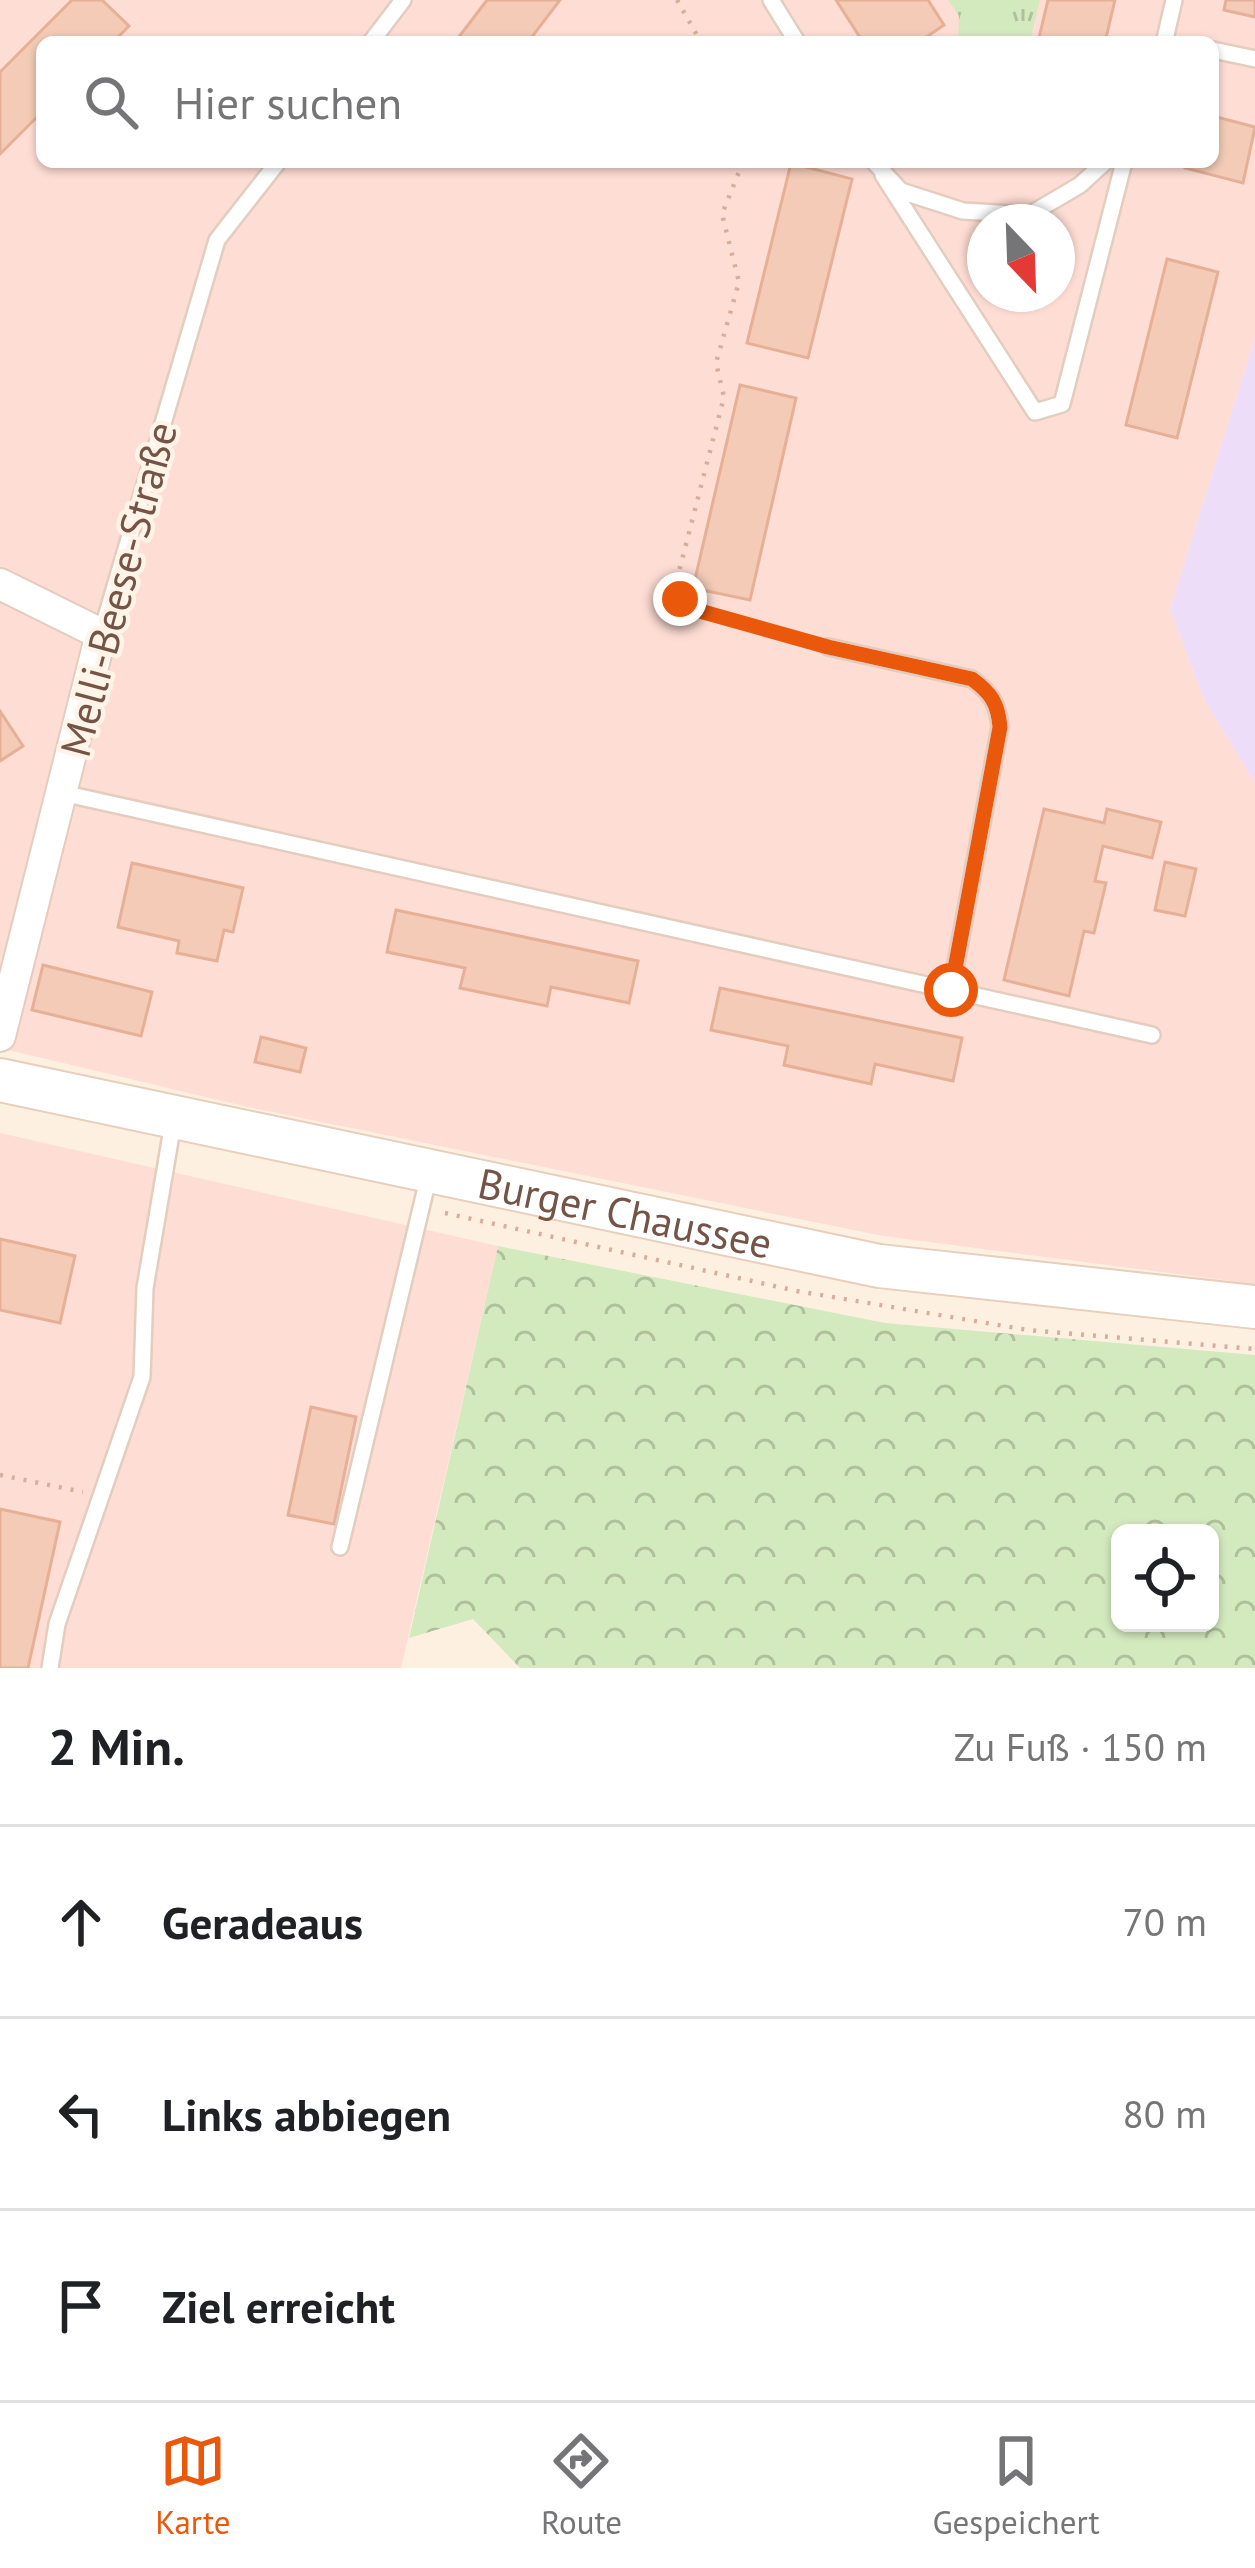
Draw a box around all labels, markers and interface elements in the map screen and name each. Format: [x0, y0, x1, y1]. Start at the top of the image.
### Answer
search box [36, 36, 1219, 168]
icon: search [78, 69, 144, 135]
text: Hier suchen [174, 73, 402, 131]
north arrow [967, 204, 1075, 312]
street label: Melli-Beese-Straße [47, 416, 189, 762]
route end [653, 572, 707, 626]
route start [924, 963, 978, 1017]
street label: Burger Chaussee [473, 1154, 777, 1270]
map controls [1111, 1524, 1219, 1632]
button: locate [1111, 1524, 1219, 1632]
text: 2 Min. [48, 1713, 185, 1779]
text: Zu Fuß · 150 m [954, 1721, 1207, 1772]
icon: ahead [48, 1889, 114, 1955]
text: Geradeaus [162, 1893, 363, 1951]
text: 70 m [1122, 1896, 1207, 1947]
icon: left [48, 2081, 114, 2147]
text: Links abbiegen [162, 2085, 451, 2143]
text: 80 m [1122, 2088, 1207, 2139]
icon: arrive [48, 2273, 114, 2339]
text: Ziel erreicht [162, 2277, 395, 2335]
tab: Karte [155, 2428, 231, 2543]
tab: Route [541, 2428, 622, 2543]
tab: Gespeichert [932, 2428, 1100, 2543]

